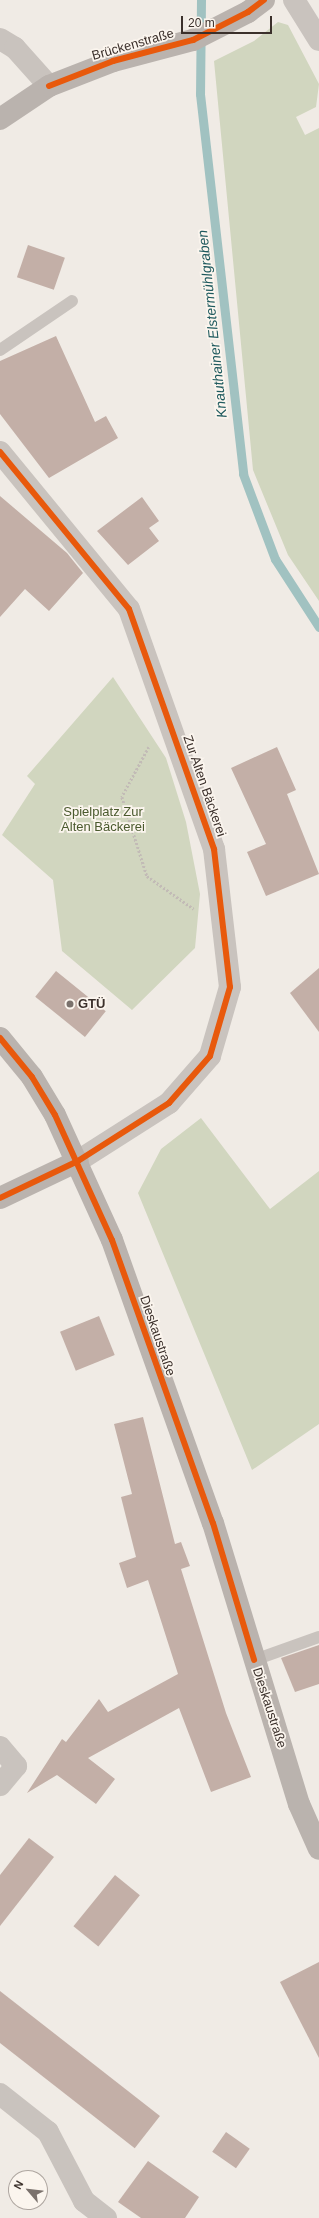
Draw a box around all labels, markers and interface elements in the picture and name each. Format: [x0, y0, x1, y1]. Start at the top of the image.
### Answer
scale bar [183, 8, 274, 34]
text: 20 m [188, 16, 215, 30]
street label: Brückenstraße [90, 26, 176, 64]
water label: Knauthainer Elstermühlgraben [194, 229, 230, 419]
street label: Zur Alten Bäckerei [179, 733, 229, 839]
park label: Spielplatz Zur Alten Bäckerei [61, 805, 145, 836]
place label: GTÜ [78, 996, 105, 1012]
marker: GTÜ [65, 999, 75, 1009]
street label: Dieskaustraße [136, 1294, 178, 1378]
street label: Dieskaustraße [249, 1666, 289, 1750]
north arrow [8, 2170, 48, 2210]
text: N [11, 2179, 25, 2191]

